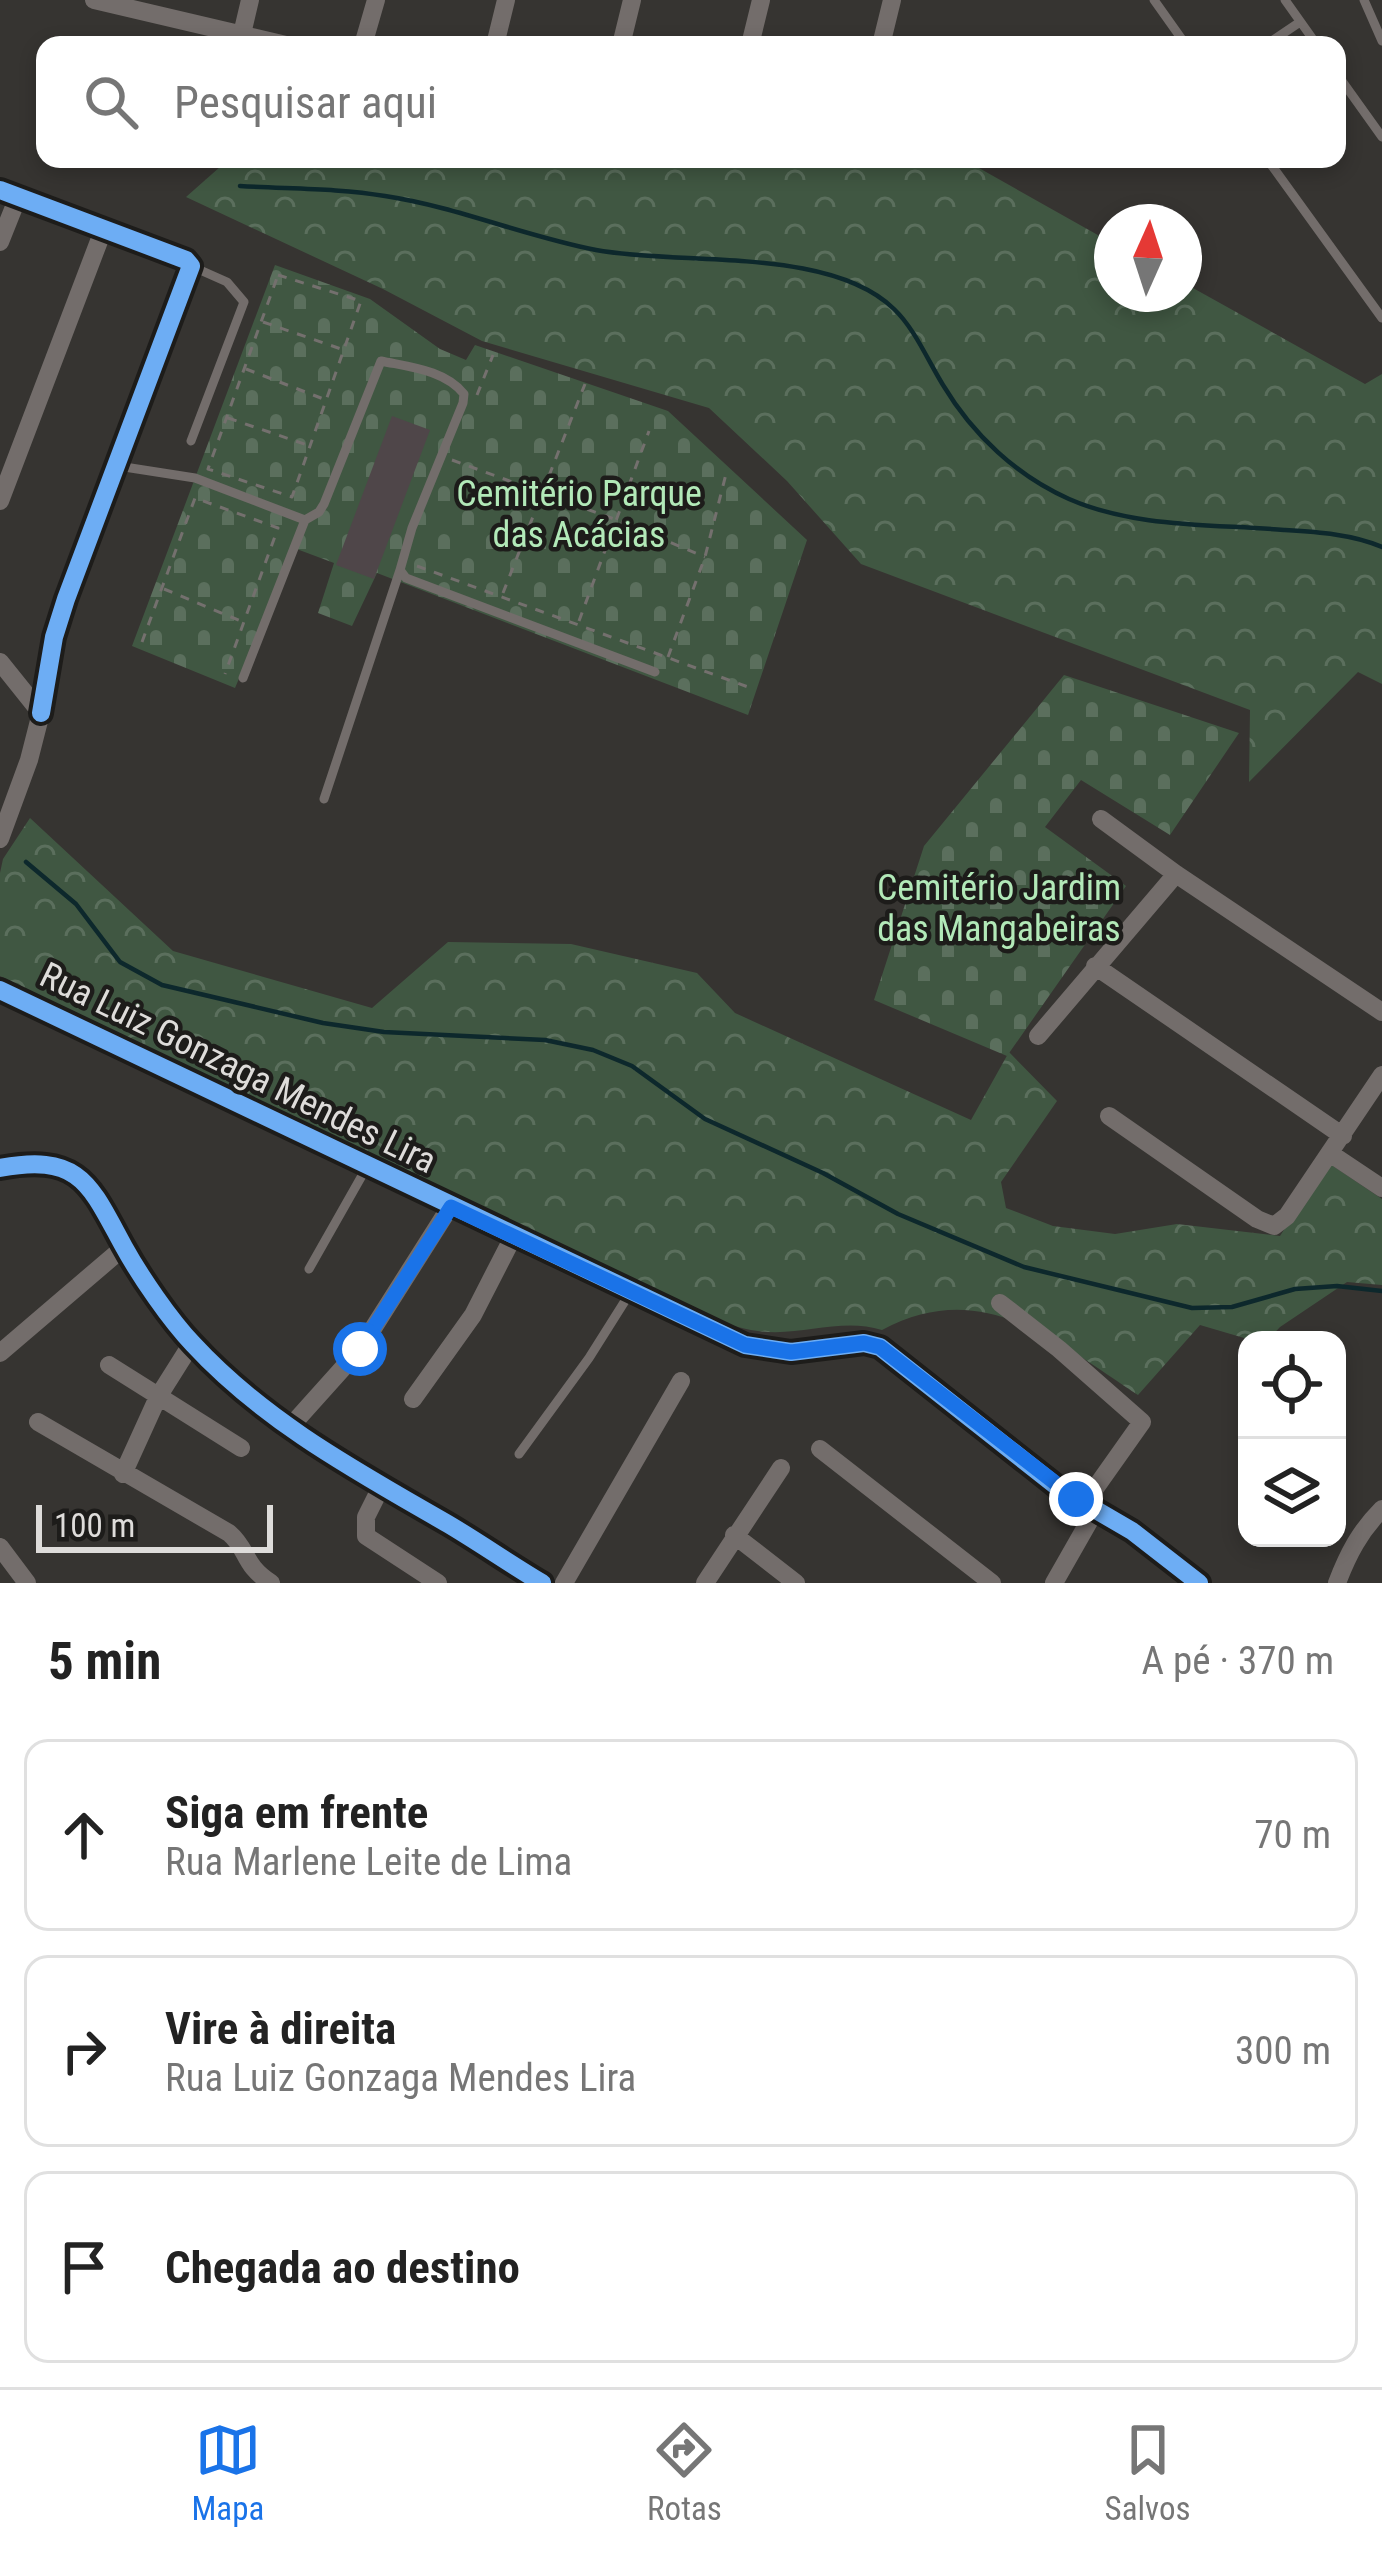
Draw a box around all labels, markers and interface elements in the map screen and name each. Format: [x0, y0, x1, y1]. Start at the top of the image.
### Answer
search box [36, 36, 1346, 168]
icon: search [78, 69, 144, 135]
text: Pesquisar aqui [174, 76, 437, 129]
north arrow [1094, 204, 1202, 312]
park label: Cemitério Parque das Acácias [456, 473, 702, 556]
park label: Cemitério Jardim das Mangabeiras [877, 867, 1121, 950]
street label: Rua Luiz Gonzaga Mendes Lira [33, 954, 443, 1182]
route start [333, 1322, 387, 1376]
map controls [1238, 1331, 1346, 1547]
button: locate [1238, 1331, 1346, 1439]
button: layers [1238, 1439, 1346, 1547]
route end [1049, 1472, 1103, 1526]
scale bar [36, 1499, 273, 1552]
text: 100 m [54, 1506, 135, 1545]
text: 5 min [48, 1632, 161, 1691]
text: A pé · 370 m [1142, 1638, 1334, 1684]
text: Siga em frente [165, 1786, 428, 1839]
icon: ahead [51, 1802, 117, 1868]
text: 70 m [1254, 1812, 1331, 1858]
text: Rua Marlene Leite de Lima [165, 1839, 572, 1885]
text: Vire à direita [165, 2002, 396, 2055]
icon: right [51, 2018, 117, 2084]
text: 300 m [1235, 2028, 1331, 2074]
text: Rua Luiz Gonzaga Mendes Lira [165, 2055, 636, 2101]
icon: arrive [51, 2234, 117, 2300]
text: Chegada ao destino [165, 2241, 520, 2294]
tab: Mapa [191, 2417, 264, 2528]
tab: Rotas [647, 2417, 722, 2528]
tab: Salvos [1105, 2417, 1191, 2528]

